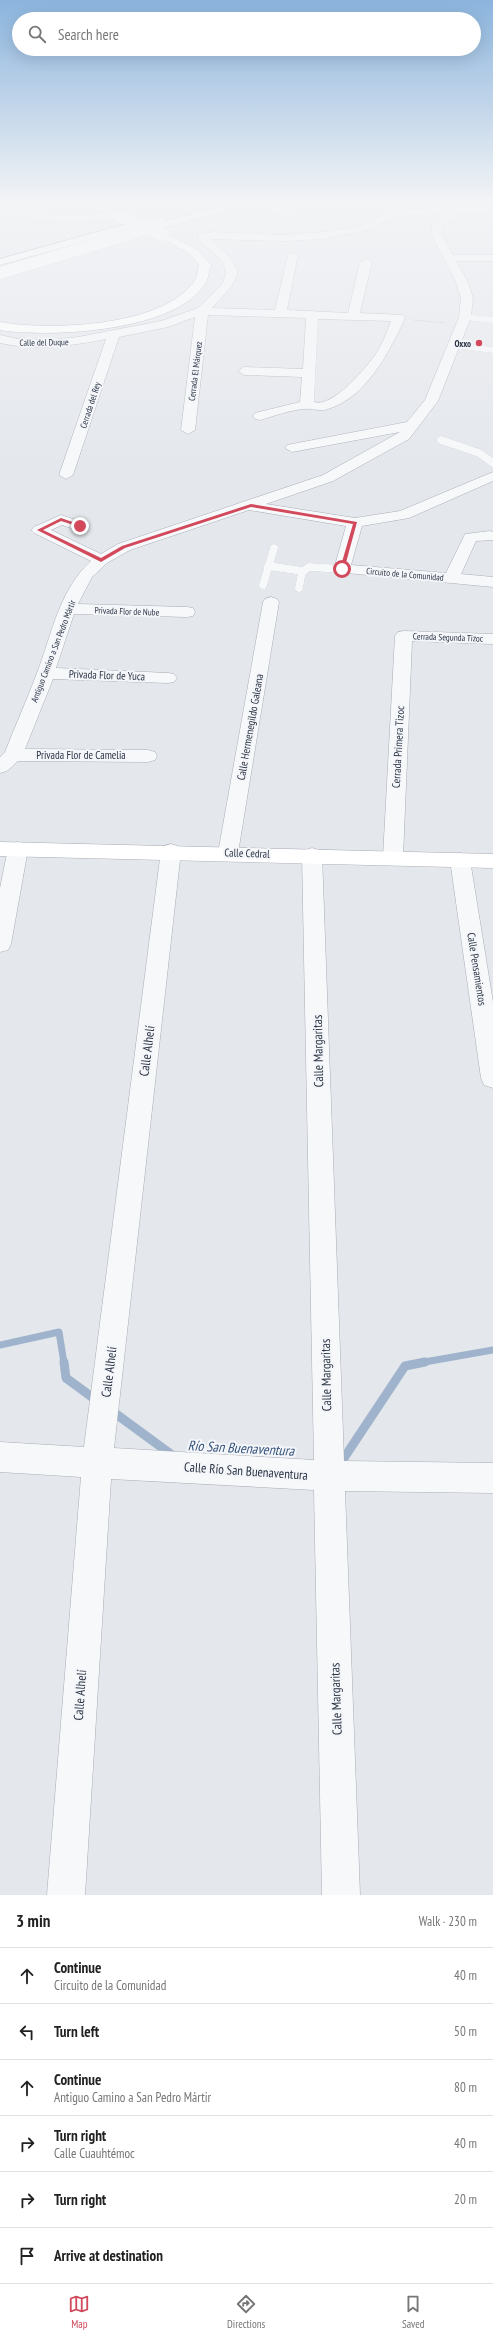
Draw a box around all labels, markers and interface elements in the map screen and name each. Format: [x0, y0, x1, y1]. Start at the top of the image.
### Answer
search box [12, 12, 481, 56]
icon: search [26, 23, 48, 45]
text: Search here [58, 25, 119, 44]
street label: Calle del Duque [19, 336, 69, 348]
place label: Oxxo [455, 338, 471, 349]
marker: Oxxo [474, 338, 484, 348]
street label: Cerrada El Márquez [186, 341, 204, 401]
street label: Cerrada del Rey [77, 380, 103, 430]
route end [71, 517, 89, 535]
route start [333, 560, 351, 578]
street label: Circuito de la Comunidad [366, 565, 444, 583]
street label: Antiguo Camino a San Pedro Mártir [28, 598, 78, 704]
street label: Privada Flor de Nube [94, 604, 160, 618]
street label: Cerrada Segunda Tizoc [413, 630, 484, 644]
street label: Privada Flor de Yuca [69, 667, 145, 683]
street label: Calle Hermenegildo Galeana [234, 673, 266, 781]
street label: Cerrada Primera Tizoc [389, 705, 407, 788]
street label: Privada Flor de Camelia [36, 748, 126, 762]
street label: Calle Cedral [224, 845, 270, 861]
street label: Calle Pensamientos [464, 931, 490, 1007]
street label: Calle Margaritas [309, 1015, 327, 1087]
street label: Calle Alhelí [135, 1025, 159, 1077]
street label: Calle Margaritas [317, 1339, 335, 1411]
street label: Calle Alhelí [97, 1346, 121, 1398]
water label: Río San Buenaventura [187, 1436, 296, 1460]
street label: Calle Río San Buenaventura [184, 1458, 308, 1484]
street label: Calle Margaritas [326, 1662, 346, 1736]
street label: Calle Alhelí [70, 1669, 90, 1721]
text: 3 min [16, 1910, 50, 1932]
text: Walk · 230 m [419, 1913, 477, 1930]
text: Continue [54, 1958, 101, 1977]
icon: ahead [16, 1965, 38, 1987]
text: 40 m [454, 1967, 477, 1984]
text: Circuito de la Comunidad [54, 1977, 166, 1994]
icon: left [16, 2021, 38, 2043]
text: Turn left [54, 2022, 99, 2041]
text: 50 m [454, 2023, 477, 2040]
text: Continue [54, 2070, 101, 2089]
icon: ahead [16, 2077, 38, 2099]
text: 80 m [454, 2079, 477, 2096]
text: Antiguo Camino a San Pedro Mártir [54, 2089, 211, 2106]
text: Turn right [54, 2126, 106, 2145]
icon: right [16, 2133, 38, 2155]
text: 40 m [454, 2135, 477, 2152]
text: Calle Cuauhtémoc [54, 2145, 135, 2162]
icon: right [16, 2189, 38, 2211]
text: Turn right [54, 2190, 106, 2209]
text: 20 m [454, 2191, 477, 2208]
icon: arrive [16, 2245, 38, 2267]
text: Arrive at destination [54, 2246, 163, 2265]
tab: Map [68, 2293, 90, 2331]
tab: Directions [227, 2293, 265, 2331]
tab: Saved [402, 2293, 425, 2331]

